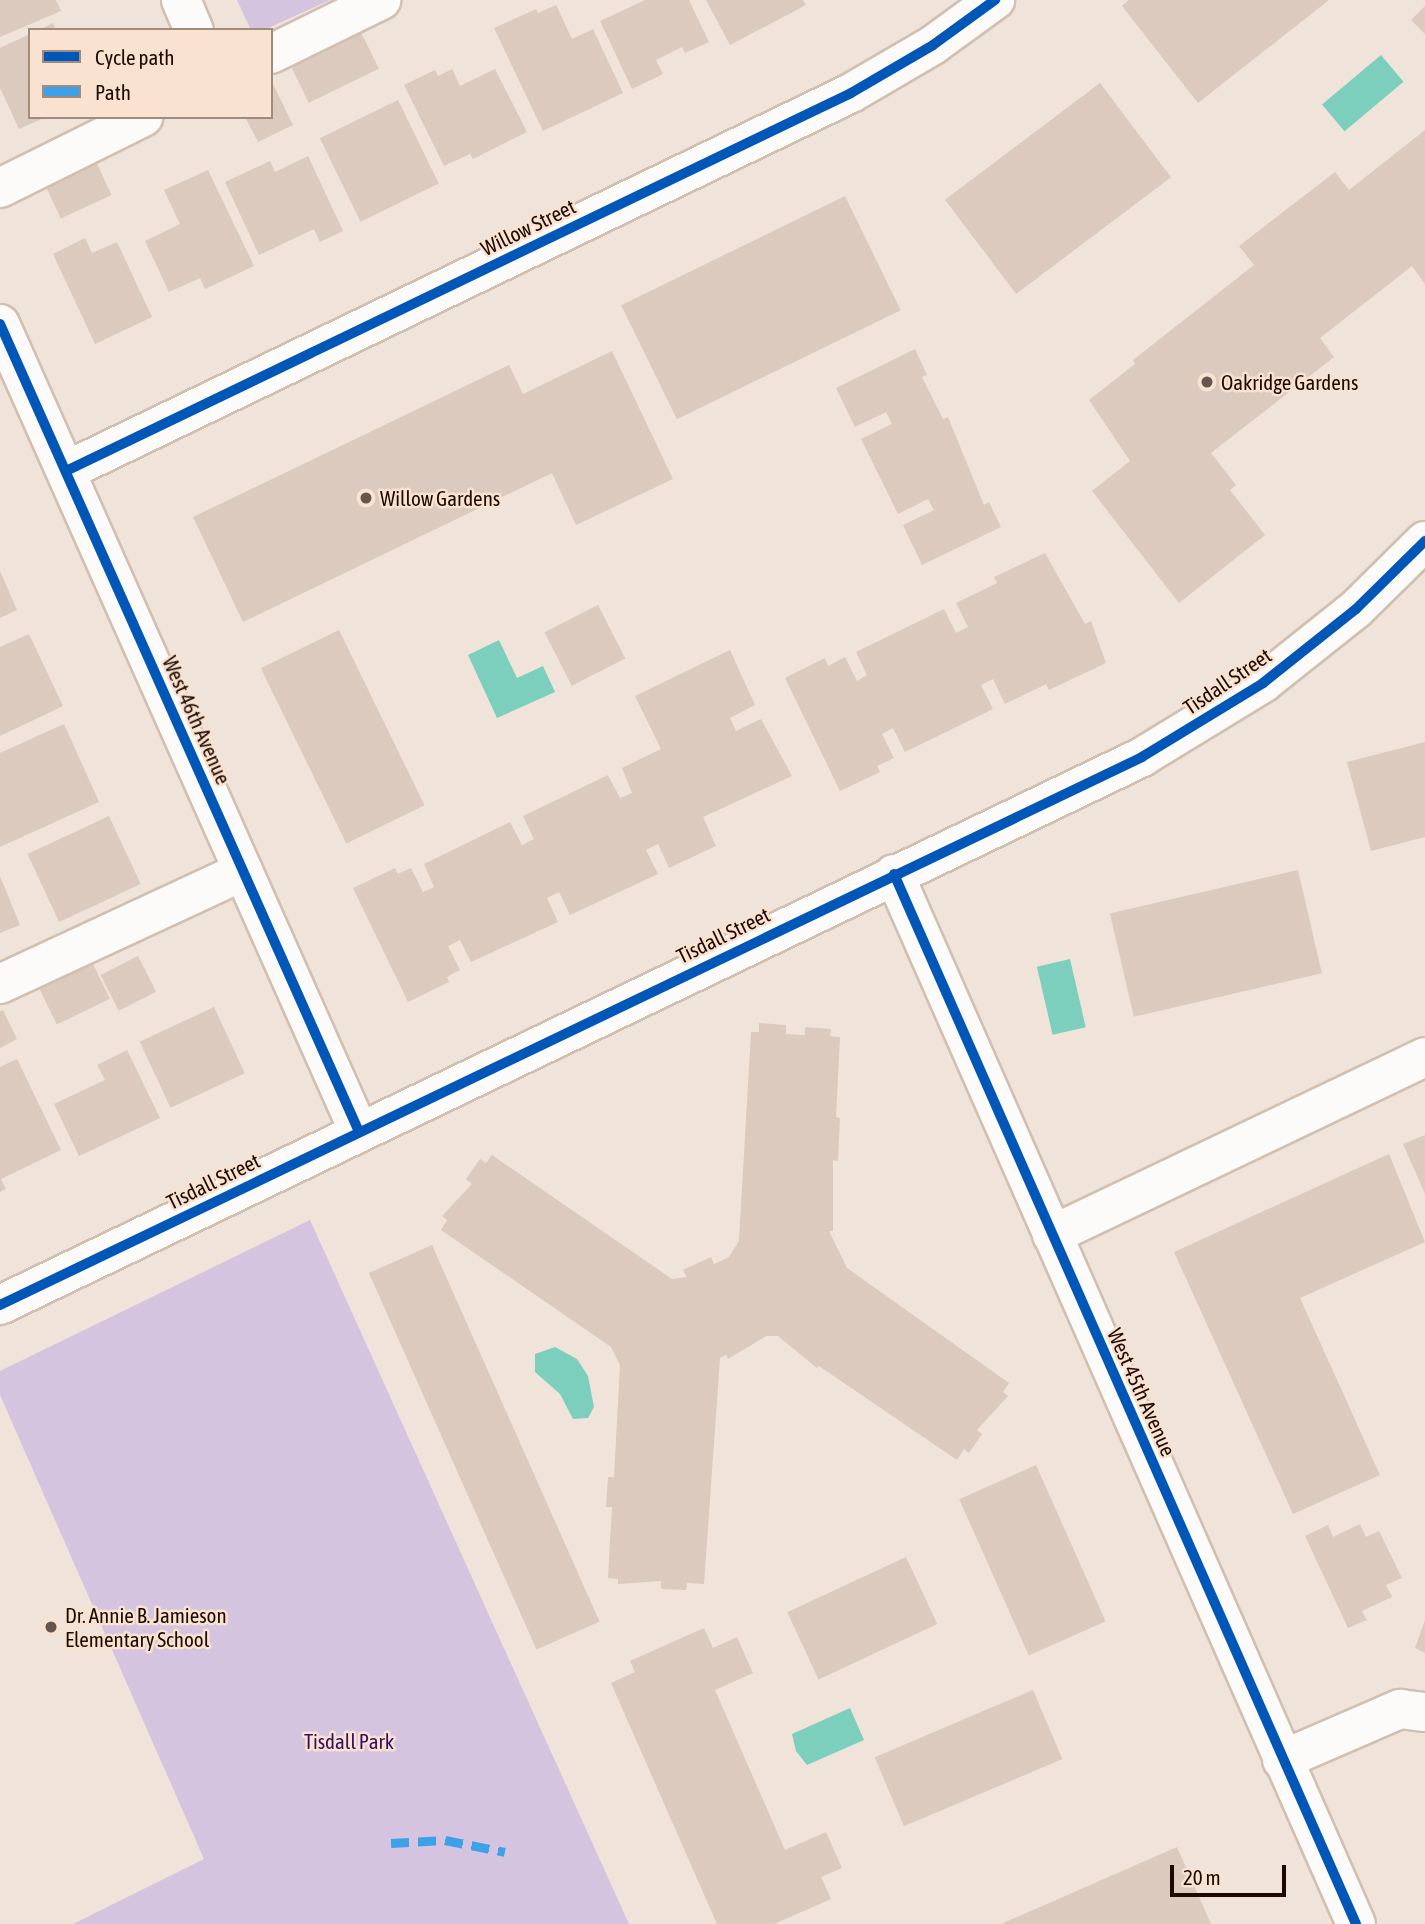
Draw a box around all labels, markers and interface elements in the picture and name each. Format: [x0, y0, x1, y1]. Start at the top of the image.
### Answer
legend [28, 28, 273, 119]
text: Cycle path [95, 45, 174, 69]
text: Path [95, 80, 131, 104]
street label: Willow Street [477, 193, 579, 261]
place label: Oakridge Gardens [1221, 369, 1358, 395]
marker: Oakridge Gardens [1199, 374, 1215, 390]
place label: Willow Gardens [380, 485, 500, 511]
marker: Willow Gardens [358, 490, 374, 506]
street label: Tisdall Street [1178, 642, 1276, 720]
street label: West 46th Avenue [158, 652, 236, 788]
street label: Tisdall Street [672, 902, 774, 968]
street label: Tisdall Street [162, 1148, 264, 1214]
street label: West 45th Avenue [1103, 1324, 1181, 1460]
place label: Dr. Annie B. Jamieson Elementary School [65, 1602, 227, 1652]
marker: Dr. Annie B. Jamieson Elementary School [43, 1619, 59, 1635]
park label: Tisdall Park [304, 1728, 394, 1754]
scale bar [1173, 1850, 1288, 1894]
text: 20 m [1183, 1865, 1221, 1889]

